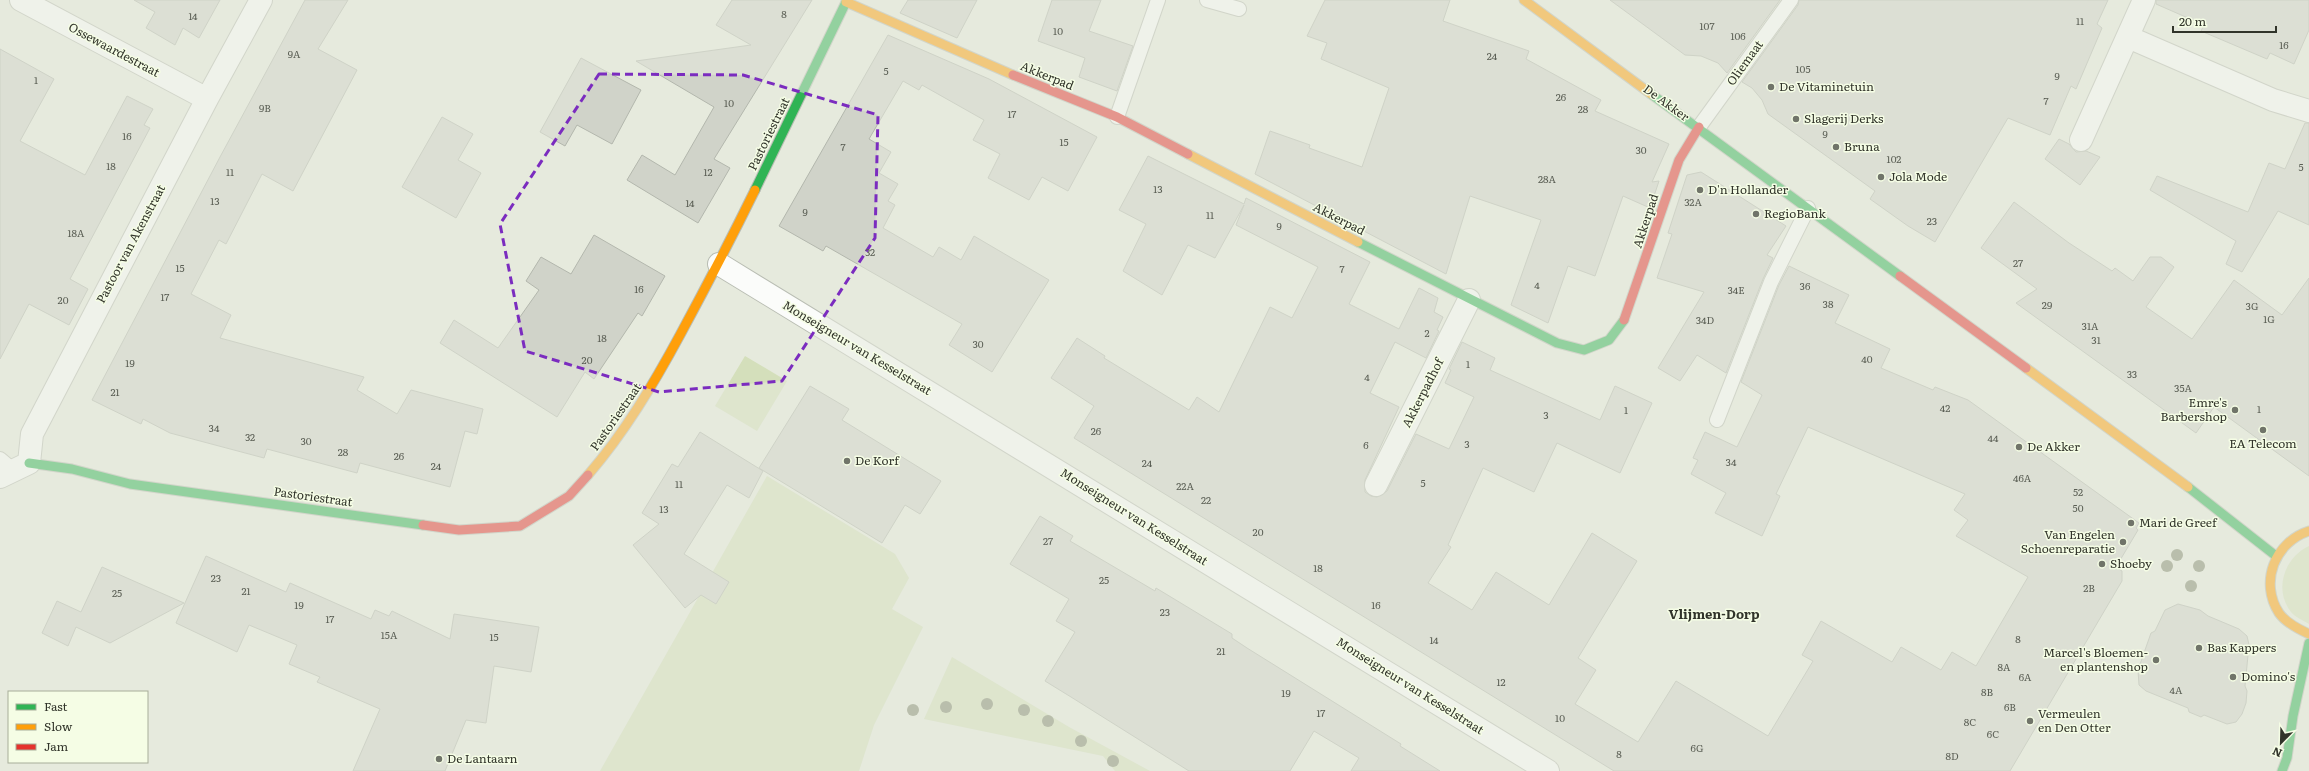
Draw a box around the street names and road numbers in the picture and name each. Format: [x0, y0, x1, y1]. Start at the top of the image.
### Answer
street label: Ossewaardestraat [66, 17, 163, 81]
street label: Oliemaat [1722, 36, 1767, 89]
street label: Akkerpad [1018, 56, 1077, 94]
street label: De Akker [1640, 79, 1694, 125]
street label: Pastoriestraat [743, 94, 794, 173]
street label: Pastoor van Akenstraat [91, 181, 169, 306]
street label: Akkerpad [1628, 191, 1663, 250]
street label: Akkerpad [1310, 197, 1369, 239]
street label: Monseigneur van Kesselstraat [780, 295, 936, 399]
street label: Akkerpadhof [1397, 353, 1448, 430]
street label: Pastoriestraat [585, 379, 645, 454]
street label: Monseigneur van Kesselstraat [1057, 463, 1212, 569]
street label: Pastoriestraat [273, 482, 354, 510]
street label: Monseigneur van Kesselstraat [1333, 632, 1488, 738]

